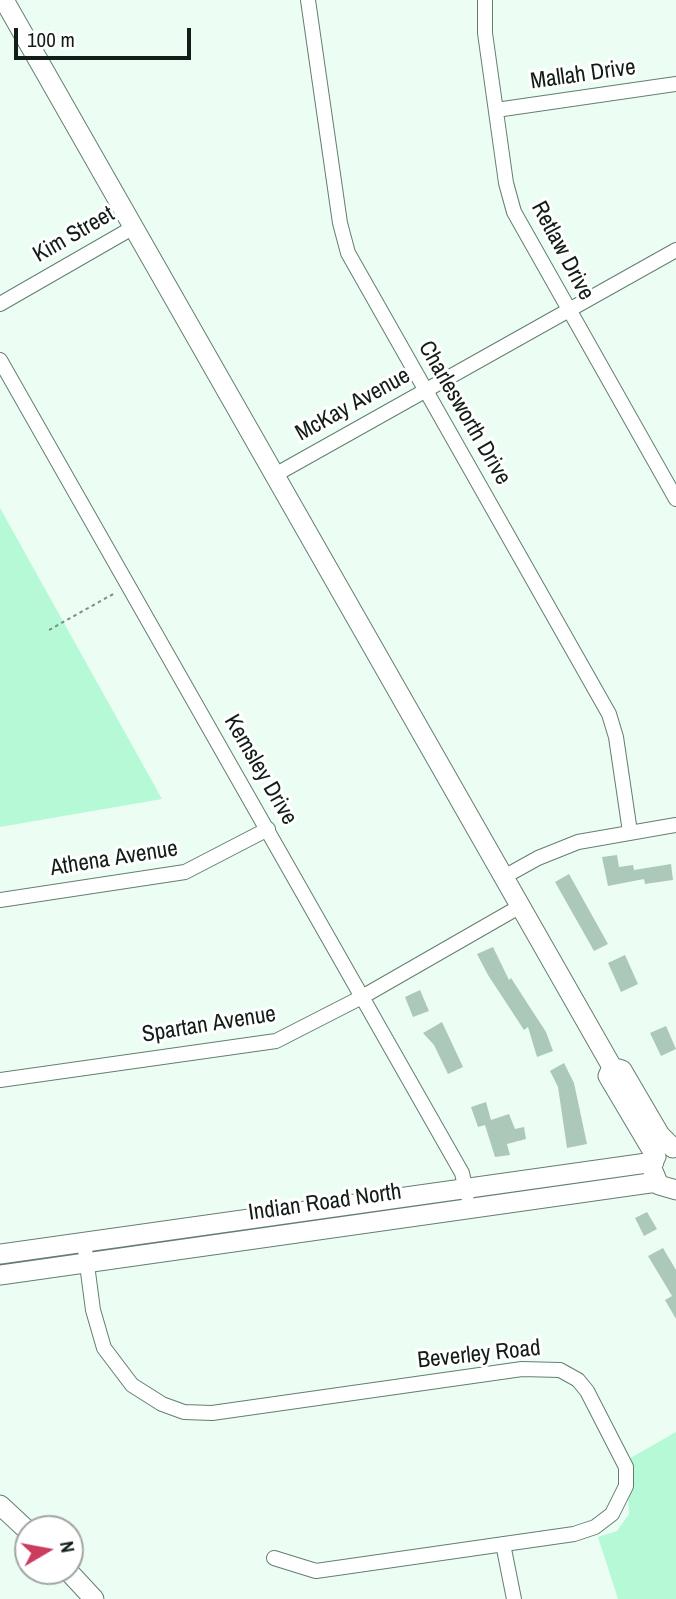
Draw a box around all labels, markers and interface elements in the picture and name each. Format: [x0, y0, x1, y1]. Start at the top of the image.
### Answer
scale bar [18, 14, 194, 58]
text: 100 m [27, 25, 75, 54]
street label: Mallah Drive [529, 54, 637, 96]
street label: Retlaw Drive [524, 197, 600, 305]
street label: Kim Street [29, 201, 119, 269]
street label: Charlesworth Drive [412, 336, 516, 490]
street label: McKay Avenue [291, 362, 415, 448]
street label: Kemsley Drive [217, 710, 303, 830]
street label: Athena Avenue [48, 835, 180, 883]
street label: Spartan Avenue [140, 1001, 278, 1049]
street label: Indian Road North [247, 1179, 403, 1227]
street label: Beverley Road [416, 1335, 542, 1375]
north arrow [14, 1515, 84, 1585]
text: N [54, 1539, 81, 1554]

